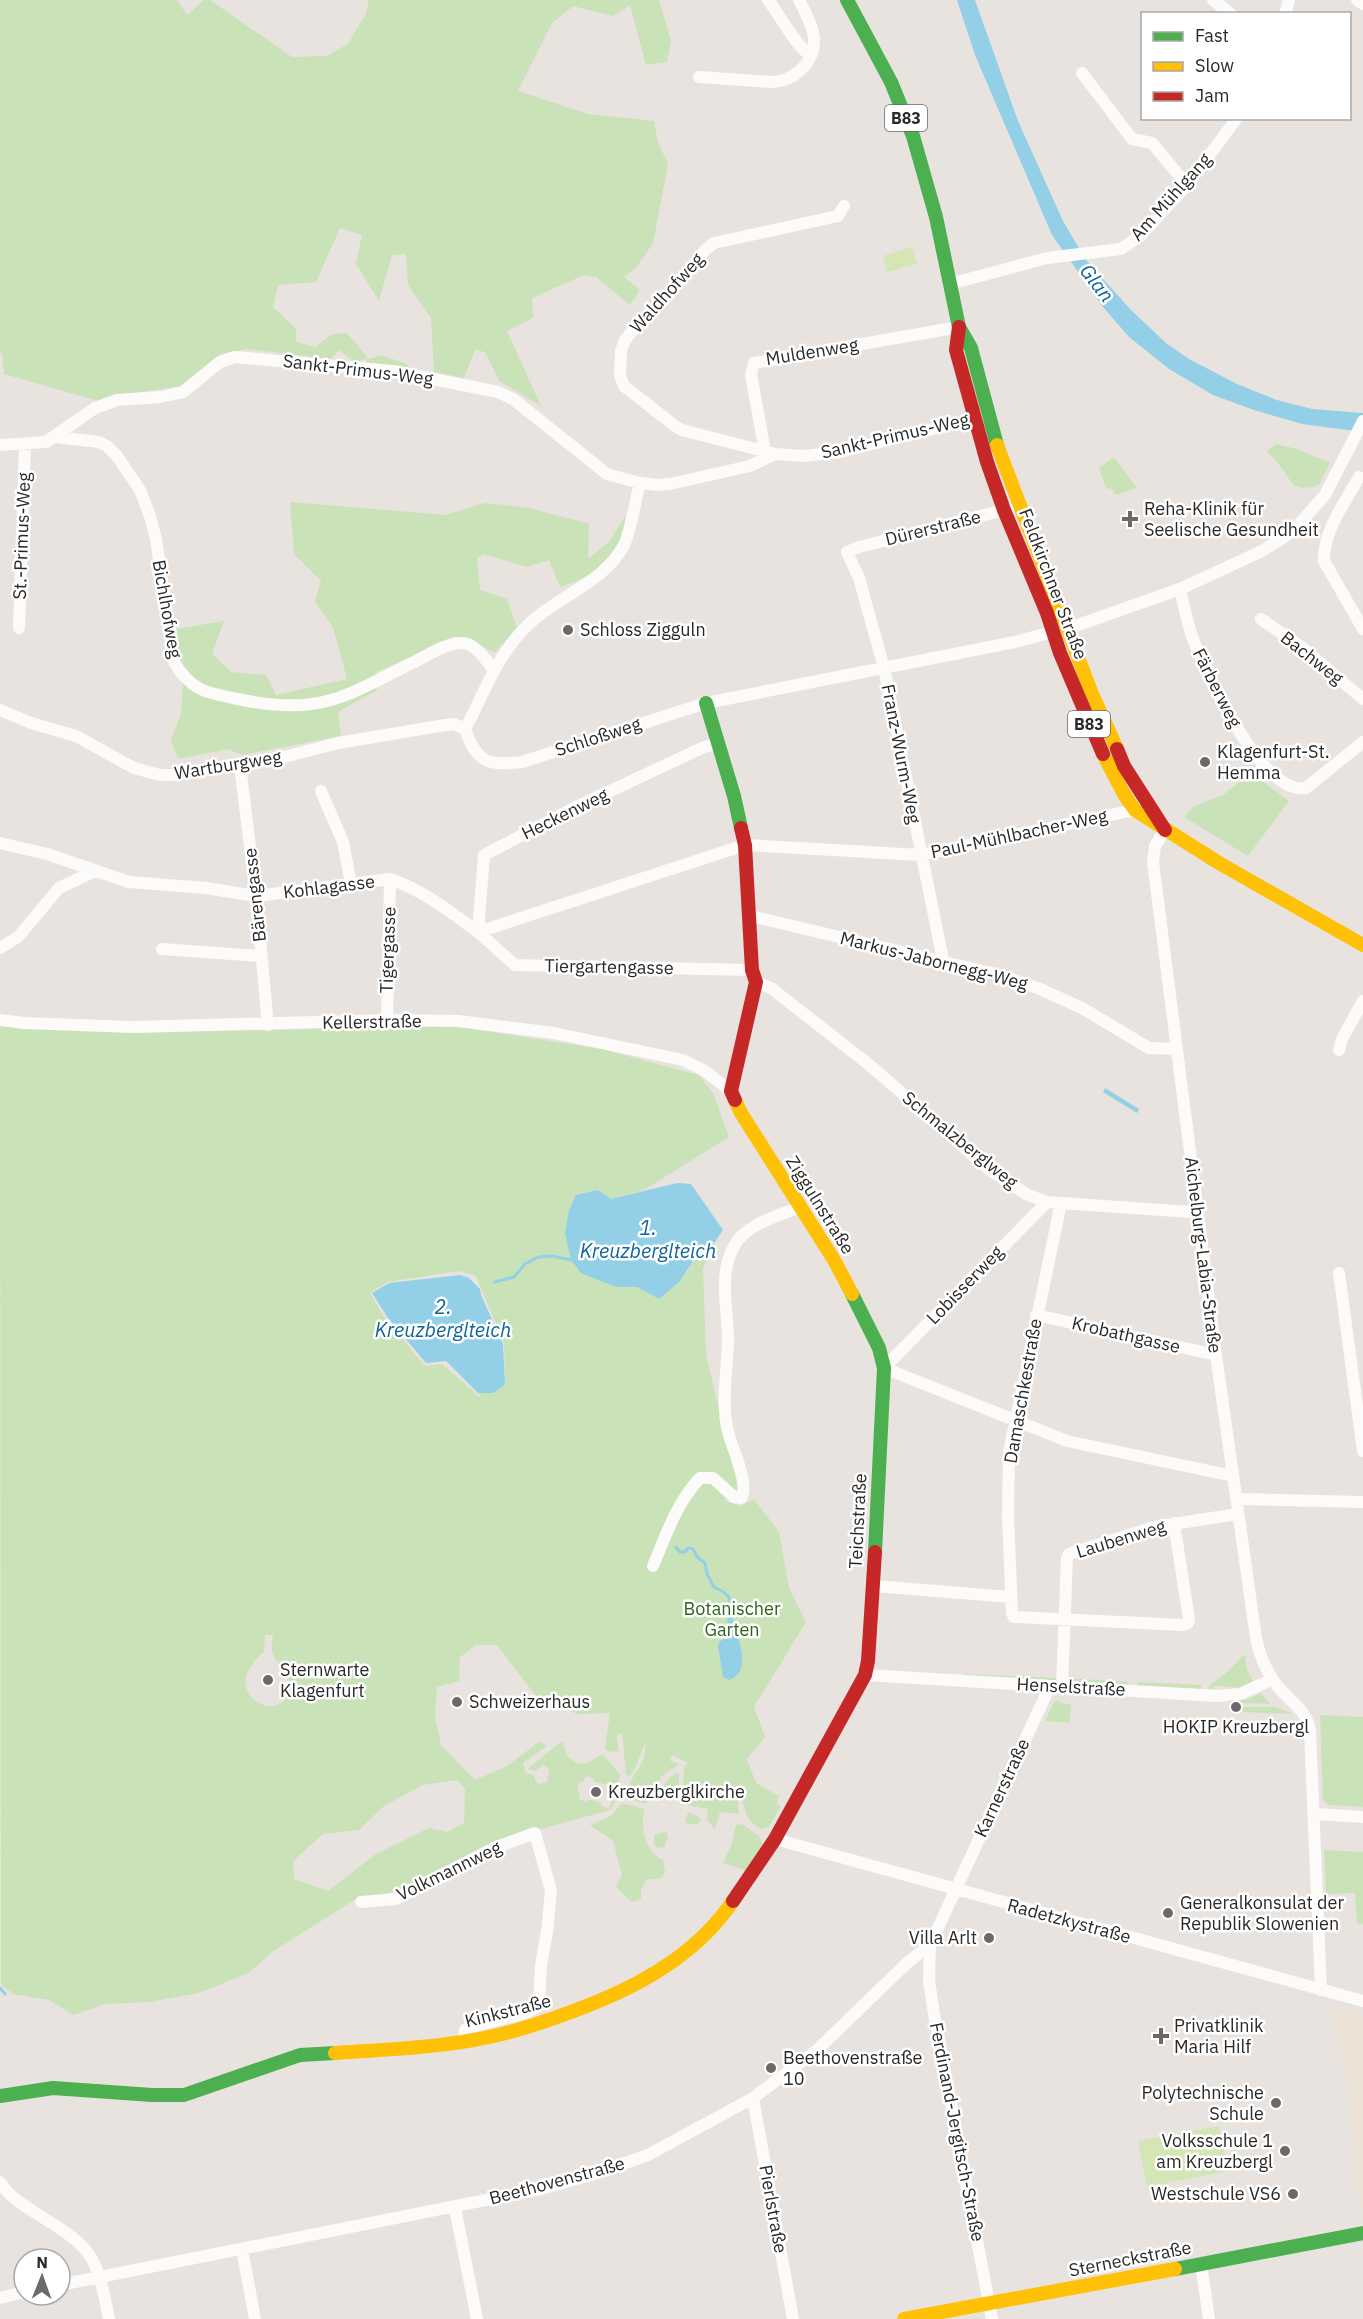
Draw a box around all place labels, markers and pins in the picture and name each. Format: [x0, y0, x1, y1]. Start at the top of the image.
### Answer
place label: Reha-Klinik für Seelische Gesundheit [1144, 497, 1319, 541]
marker: Reha-Klinik für Seelische Gesundheit [1121, 510, 1139, 528]
place label: Schloss Zigguln [580, 618, 706, 641]
marker: Schloss Zigguln [561, 623, 575, 637]
place label: Klagenfurt-St. Hemma [1217, 740, 1330, 784]
marker: Klagenfurt-St. Hemma [1198, 755, 1212, 769]
place label: Sternwarte Klagenfurt [280, 1658, 370, 1702]
marker: Sternwarte Klagenfurt [261, 1673, 275, 1687]
place label: Schweizerhaus [469, 1690, 590, 1713]
marker: Schweizerhaus [450, 1695, 464, 1709]
marker: HOKIP Kreuzbergl [1229, 1700, 1243, 1714]
place label: HOKIP Kreuzbergl [1163, 1715, 1309, 1738]
place label: Kreuzberglkirche [608, 1780, 745, 1803]
marker: Kreuzberglkirche [589, 1785, 603, 1799]
place label: Generalkonsulat der Republik Slowenien [1180, 1891, 1344, 1935]
marker: Generalkonsulat der Republik Slowenien [1161, 1906, 1175, 1920]
place label: Villa Arlt [909, 1926, 977, 1949]
marker: Villa Arlt [982, 1931, 996, 1945]
place label: Privatklinik Maria Hilf [1174, 2014, 1264, 2058]
marker: Privatklinik Maria Hilf [1152, 2027, 1170, 2045]
place label: Beethovenstraße 10 [783, 2046, 922, 2090]
marker: Beethovenstraße 10 [764, 2061, 778, 2075]
place label: Polytechnische Schule [1142, 2081, 1264, 2125]
marker: Polytechnische Schule [1269, 2096, 1283, 2110]
place label: Volksschule 1 am Kreuzbergl [1156, 2129, 1273, 2173]
marker: Volksschule 1 am Kreuzbergl [1278, 2144, 1292, 2158]
place label: Westschule VS6 [1151, 2182, 1281, 2205]
marker: Westschule VS6 [1286, 2187, 1300, 2201]

